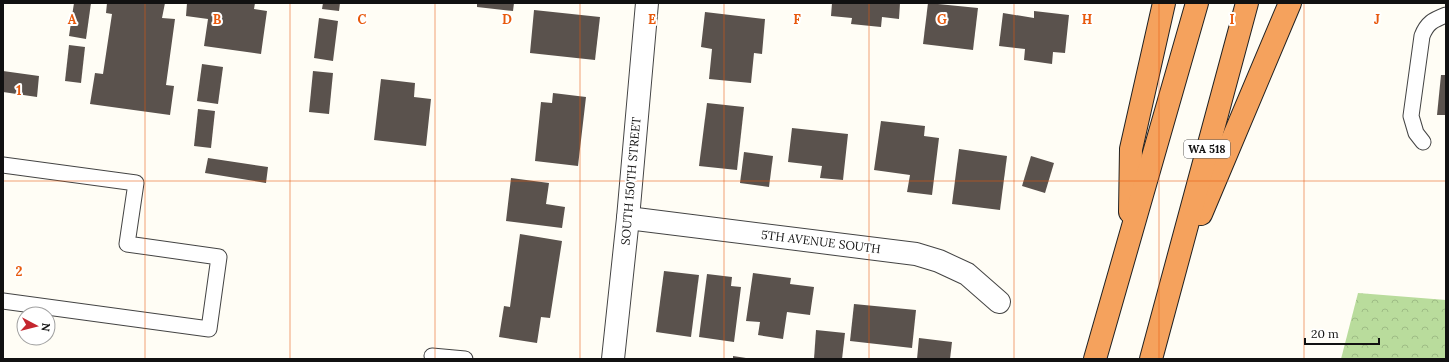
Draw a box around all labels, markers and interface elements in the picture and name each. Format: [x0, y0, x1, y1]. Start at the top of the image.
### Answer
text: A [68, 11, 77, 28]
text: B [213, 11, 222, 28]
text: C [358, 11, 367, 28]
text: D [502, 11, 512, 28]
text: E [648, 11, 656, 28]
text: F [793, 11, 801, 28]
text: G [937, 11, 947, 28]
text: H [1082, 11, 1092, 28]
text: I [1229, 11, 1235, 28]
text: J [1374, 11, 1380, 28]
text: 1 [16, 82, 22, 99]
street label: SOUTH 150TH STREET [617, 116, 644, 246]
road number: WA 518 [1184, 140, 1230, 158]
street label: 5TH AVENUE SOUTH [760, 227, 882, 256]
text: 2 [16, 263, 23, 280]
north arrow [16, 306, 56, 346]
scale bar [1305, 320, 1379, 346]
text: N [38, 322, 53, 333]
text: 20 m [1311, 326, 1339, 341]

